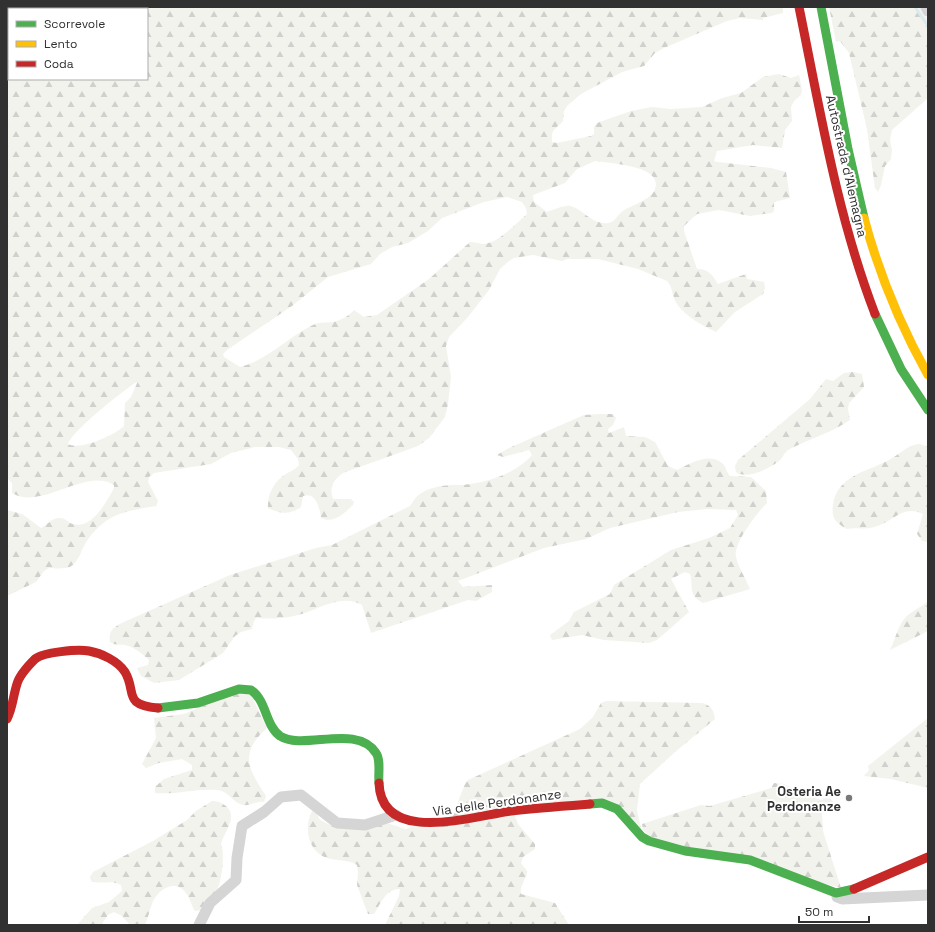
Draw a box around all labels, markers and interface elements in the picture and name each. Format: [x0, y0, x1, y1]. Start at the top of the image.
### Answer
legend [8, 8, 148, 80]
text: Scorrevole [44, 16, 105, 32]
text: Lento [44, 36, 78, 52]
text: Coda [44, 56, 74, 72]
street label: Autostrada d'Alemagna [822, 93, 871, 239]
place label: Osteria Ae Perdonanze [767, 783, 841, 815]
street label: Via delle Perdonanze [432, 785, 562, 820]
marker: Osteria Ae Perdonanze [844, 793, 854, 803]
scale bar [799, 898, 869, 924]
text: 50 m [805, 904, 833, 920]

